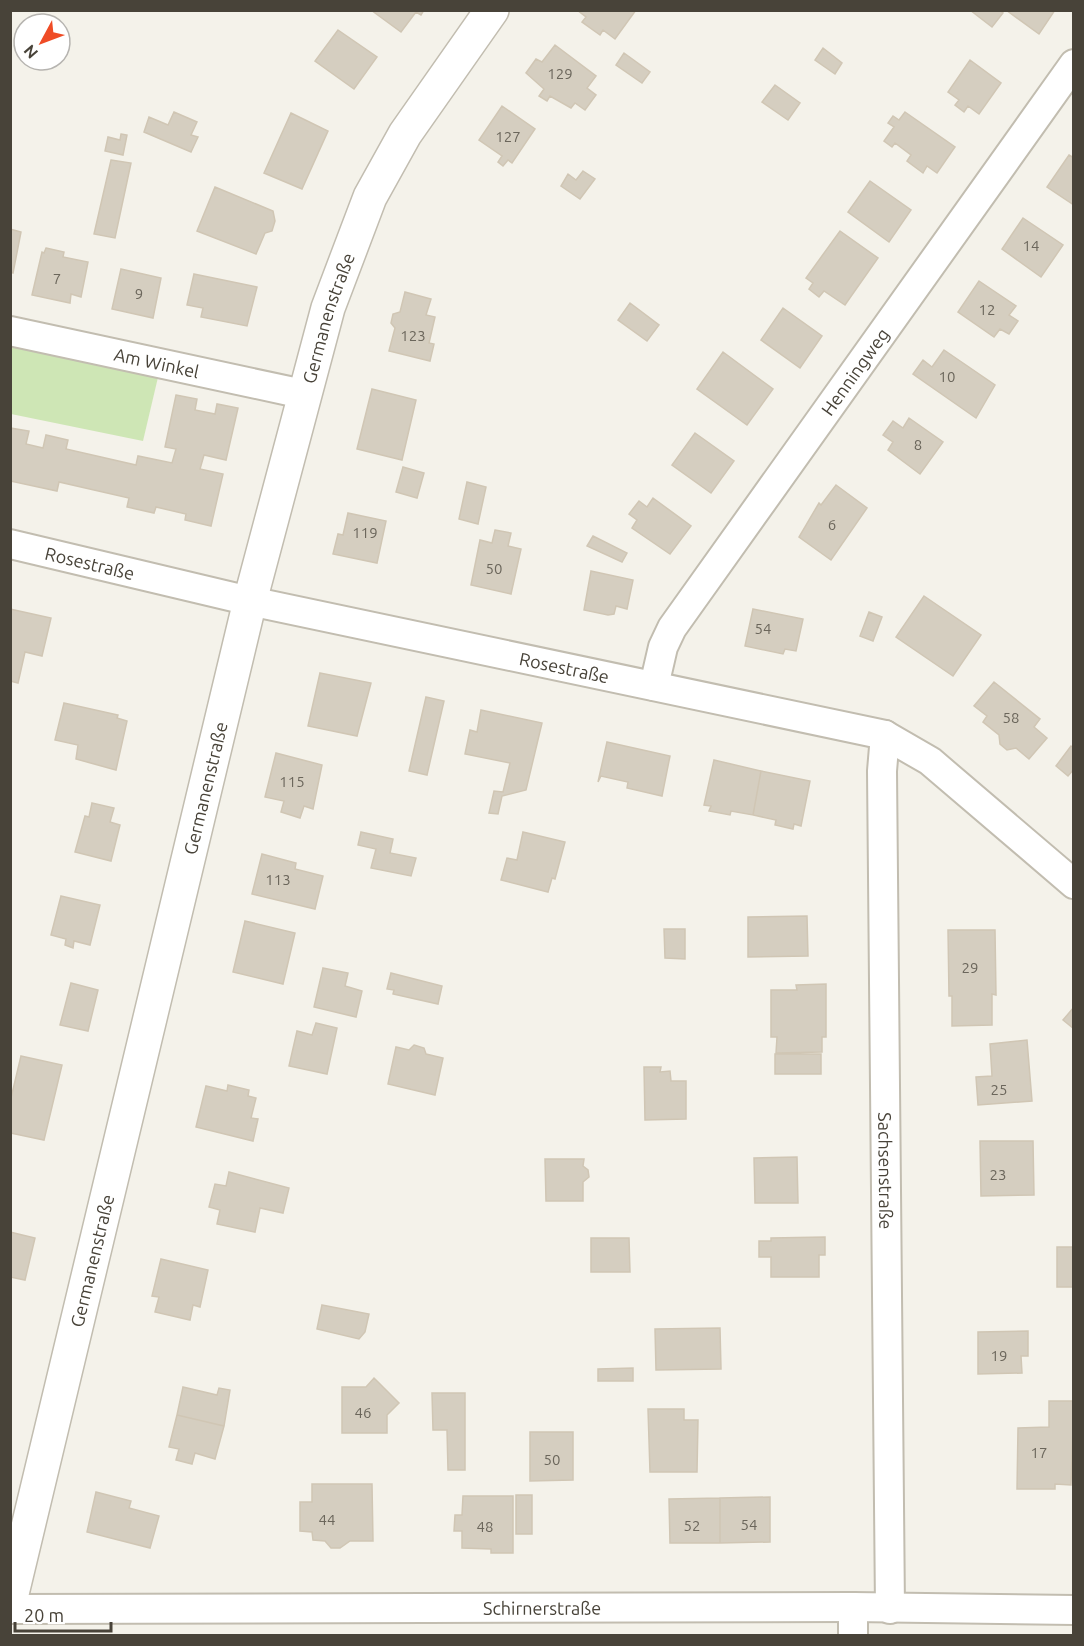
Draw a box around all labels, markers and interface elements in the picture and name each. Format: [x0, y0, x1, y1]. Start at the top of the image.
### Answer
north arrow [12, 12, 72, 72]
text: N [20, 41, 41, 62]
house number: 129 [547, 65, 573, 82]
house number: 127 [495, 128, 521, 145]
house number: 14 [1023, 237, 1039, 254]
street label: Germanenstraße [298, 250, 358, 385]
house number: 7 [53, 270, 61, 287]
house number: 9 [135, 285, 143, 302]
house number: 12 [979, 301, 995, 318]
street label: Henningweg [817, 324, 893, 419]
house number: 123 [400, 327, 426, 344]
street label: Am Winkel [112, 344, 201, 381]
house number: 10 [939, 368, 955, 385]
house number: 8 [914, 436, 922, 453]
house number: 6 [828, 516, 836, 533]
house number: 119 [352, 524, 378, 541]
street label: Rosestraße [43, 543, 136, 583]
house number: 50 [486, 560, 502, 577]
house number: 54 [755, 620, 771, 637]
street label: Rosestraße [518, 648, 611, 687]
house number: 58 [1003, 709, 1019, 726]
street label: Germanenstraße [180, 720, 231, 856]
house number: 115 [279, 773, 305, 790]
house number: 113 [265, 871, 291, 888]
house number: 29 [962, 959, 978, 976]
house number: 25 [991, 1081, 1007, 1098]
street label: Sachsenstraße [875, 1112, 896, 1230]
house number: 23 [990, 1166, 1006, 1183]
street label: Germanenstraße [66, 1192, 117, 1329]
house number: 19 [991, 1347, 1007, 1364]
house number: 46 [355, 1404, 371, 1421]
house number: 17 [1031, 1444, 1047, 1461]
house number: 50 [544, 1451, 560, 1468]
house number: 44 [319, 1511, 335, 1528]
house number: 54 [741, 1516, 757, 1533]
house number: 52 [684, 1517, 700, 1534]
house number: 48 [477, 1518, 493, 1535]
scale bar [15, 1595, 111, 1633]
street label: Schirnerstraße [483, 1598, 601, 1618]
text: 20 m [24, 1605, 64, 1625]

